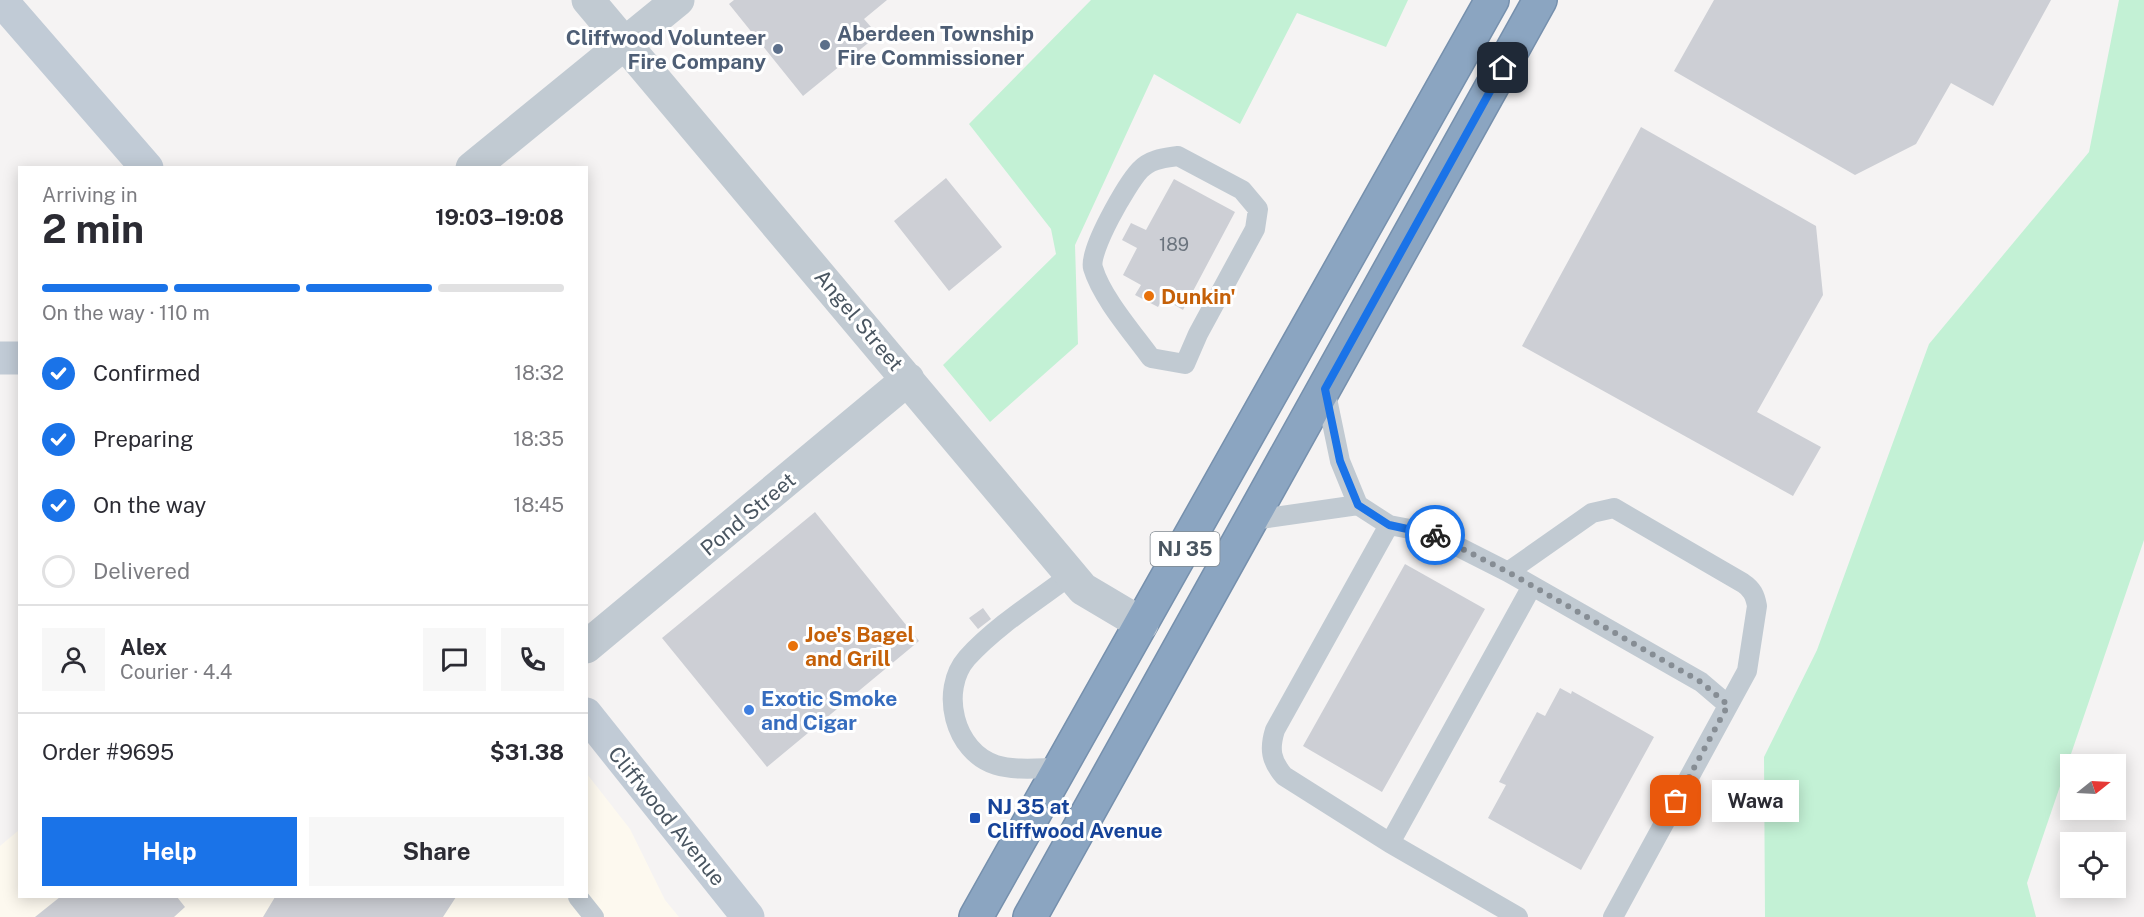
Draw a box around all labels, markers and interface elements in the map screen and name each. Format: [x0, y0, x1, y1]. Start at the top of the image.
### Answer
place label: Aberdeen Township Fire Commissioner [837, 21, 1034, 70]
place label: Cliffwood Volunteer Fire Company [566, 25, 766, 74]
marker: Aberdeen Township Fire Commissioner [818, 38, 832, 52]
marker: Cliffwood Volunteer Fire Company [771, 42, 785, 56]
pin [1477, 42, 1528, 93]
icon: home [1486, 51, 1519, 84]
text: Arriving in [42, 183, 137, 207]
text: 19:03–19:08 [435, 204, 564, 230]
text: 2 min [42, 206, 144, 252]
house number: 189 [1159, 234, 1189, 255]
street label: Angel Street [809, 264, 909, 376]
place label: Dunkin' [1161, 284, 1236, 309]
marker: Dunkin' [1142, 289, 1156, 303]
text: On the way · 110 m [42, 301, 210, 325]
icon: check [42, 357, 75, 390]
text: Confirmed [93, 360, 200, 386]
text: 18:32 [514, 361, 564, 385]
icon: check [42, 423, 75, 456]
text: Preparing [93, 426, 194, 452]
text: 18:35 [513, 427, 564, 451]
street label: Pond Street [695, 467, 801, 561]
icon: check [42, 489, 75, 522]
text: On the way [93, 492, 206, 518]
text: 18:45 [513, 493, 564, 517]
courier [1405, 505, 1465, 565]
icon: bike [1419, 519, 1452, 552]
road number: NJ 35 [1150, 532, 1220, 566]
text: Delivered [93, 558, 190, 584]
place label: Joe's Bagel and Grill [805, 622, 915, 671]
button: person [42, 628, 105, 691]
button: chat [423, 628, 486, 691]
button: phone [501, 628, 564, 691]
text: Alex [120, 634, 167, 660]
marker: Joe's Bagel and Grill [786, 639, 800, 653]
text: Courier · 4.4 [120, 660, 232, 684]
place label: Exotic Smoke and Cigar [761, 686, 897, 735]
marker: Exotic Smoke and Cigar [742, 703, 756, 717]
text: Order #9695 [42, 739, 174, 765]
text: $31.38 [490, 739, 564, 765]
street label: Cliffwood Avenue [603, 741, 731, 891]
north arrow [2060, 754, 2126, 820]
map controls [2060, 754, 2126, 898]
pin [1650, 775, 1701, 826]
callout: Wawa [1712, 780, 1799, 822]
icon: bag [1659, 784, 1692, 817]
text: Wawa [1727, 789, 1784, 813]
place label: NJ 35 at Cliffwood Avenue [987, 794, 1163, 843]
marker: NJ 35 at Cliffwood Avenue [968, 811, 982, 825]
button: Help [42, 817, 297, 886]
button: Share [309, 817, 564, 886]
button: locate [2060, 832, 2126, 898]

